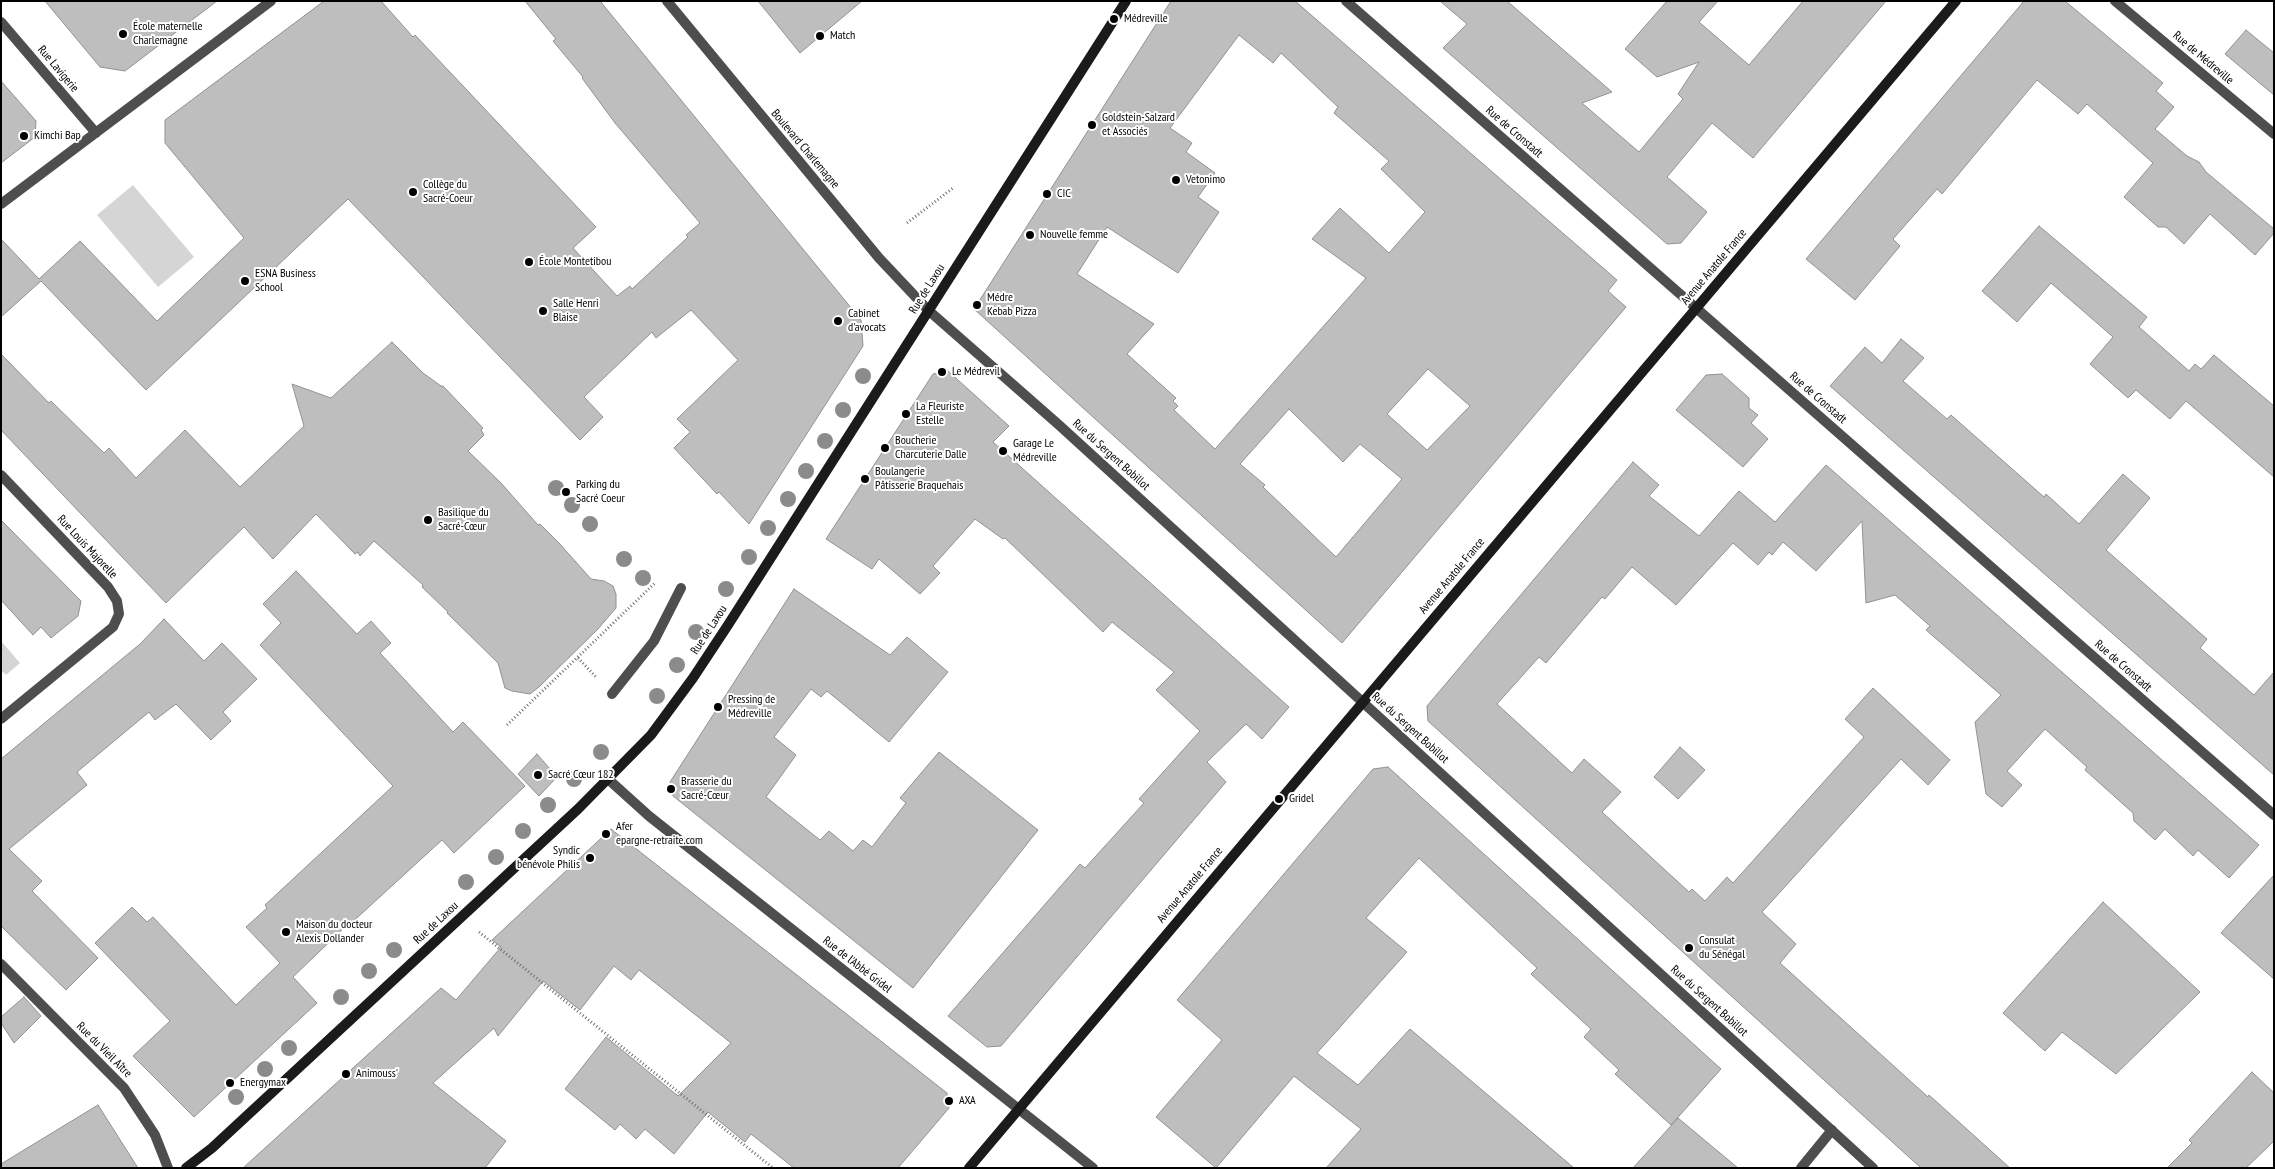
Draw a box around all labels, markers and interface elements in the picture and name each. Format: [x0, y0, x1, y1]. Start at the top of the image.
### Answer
place label: Médreville [1124, 12, 1168, 26]
marker: Médreville [1108, 13, 1120, 25]
place label: École maternelle Charlemagne [133, 20, 203, 48]
marker: École maternelle Charlemagne [117, 28, 129, 40]
street label: Rue de Médreville [2170, 28, 2236, 88]
place label: Match [830, 29, 855, 43]
marker: Match [814, 30, 826, 42]
street label: Rue Lavigerie [34, 43, 82, 95]
street label: Rue de Cronstadt [1483, 103, 1545, 161]
street label: Boulevard Charlemagne [768, 107, 842, 191]
place label: Goldstein-Salzard et Associés [1102, 111, 1175, 139]
marker: Goldstein-Salzard et Associés [1086, 119, 1098, 131]
place label: Kimchi Bap [34, 129, 81, 143]
marker: Kimchi Bap [18, 130, 30, 142]
place label: Vetonimo [1186, 173, 1225, 187]
marker: Vetonimo [1170, 174, 1182, 186]
place label: Collège du Sacré-Coeur [423, 178, 473, 206]
marker: Collège du Sacré-Coeur [407, 186, 419, 198]
place label: CIC [1057, 187, 1071, 201]
marker: CIC [1041, 188, 1053, 200]
street label: Avenue Anatole France [1678, 226, 1750, 308]
place label: Nouvelle femme [1040, 228, 1108, 242]
marker: Nouvelle femme [1024, 229, 1036, 241]
place label: École Montetibou [539, 255, 611, 269]
marker: École Montetibou [523, 256, 535, 268]
street label: Rue de Laxou [906, 261, 948, 317]
place label: ESNA Business School [255, 267, 316, 295]
marker: ESNA Business School [239, 275, 251, 287]
place label: Médre Kebab Pizza [987, 291, 1037, 319]
place label: Salle Henri Blaise [553, 297, 599, 325]
marker: Médre Kebab Pizza [971, 299, 983, 311]
marker: Salle Henri Blaise [537, 305, 549, 317]
place label: Cabinet d'avocats [848, 307, 886, 335]
marker: Cabinet d'avocats [832, 315, 844, 327]
place label: Le Médrevil [952, 365, 1000, 379]
marker: Le Médrevil [936, 366, 948, 378]
street label: Rue de Cronstadt [1787, 369, 1849, 427]
place label: La Fleuriste Estelle [916, 400, 964, 428]
marker: La Fleuriste Estelle [900, 408, 912, 420]
street label: Rue du Sergent Bobillot [1069, 417, 1153, 493]
place label: Boucherie Charcuterie Dalle [895, 434, 967, 462]
place label: Garage Le Médreville [1013, 437, 1057, 465]
marker: Boucherie Charcuterie Dalle [879, 442, 891, 454]
marker: Garage Le Médreville [997, 445, 1009, 457]
place label: Boulangerie Pâtisserie Braquehais [875, 465, 963, 493]
marker: Boulangerie Pâtisserie Braquehais [859, 473, 871, 485]
place label: Parking du Sacré Coeur [576, 478, 625, 506]
marker: Parking du Sacré Coeur [560, 486, 572, 498]
place label: Basilique du Sacré-Cœur [438, 506, 489, 534]
street label: Rue Louis Majorelle [54, 512, 120, 582]
marker: Basilique du Sacré-Cœur [422, 514, 434, 526]
street label: Avenue Anatole France [1416, 535, 1488, 617]
street label: Rue de Laxou [688, 603, 730, 657]
street label: Rue de Cronstadt [2092, 637, 2154, 695]
street label: Rue du Sergent Bobillot [1368, 690, 1452, 766]
place label: Pressing de Médreville [728, 693, 775, 721]
marker: Pressing de Médreville [712, 701, 724, 713]
place label: Sacré Cœur 182 [548, 768, 614, 782]
marker: Sacré Cœur 182 [532, 769, 544, 781]
place label: Brasserie du Sacré-Cœur [681, 775, 732, 803]
marker: Brasserie du Sacré-Cœur [665, 783, 677, 795]
place label: Gridel [1289, 792, 1314, 806]
marker: Gridel [1273, 793, 1285, 805]
place label: Afer epargne-retraite.com [616, 820, 703, 848]
marker: Afer epargne-retraite.com [600, 828, 612, 840]
place label: Syndic bénévole Philis [517, 844, 580, 872]
street label: Avenue Anatole France [1154, 844, 1226, 926]
marker: Syndic bénévole Philis [584, 852, 596, 864]
street label: Rue de Laxou [411, 899, 461, 947]
place label: Maison du docteur Alexis Dollander [296, 918, 372, 946]
marker: Maison du docteur Alexis Dollander [280, 926, 292, 938]
street label: Rue de l'Abbé Gridel [820, 934, 894, 996]
place label: Consulat du Sénégal [1699, 934, 1745, 962]
marker: Consulat du Sénégal [1683, 942, 1695, 954]
street label: Rue du Sergent Bobillot [1667, 963, 1751, 1039]
street label: Rue du Vieil Aître [73, 1019, 135, 1081]
place label: Animouss' [356, 1067, 398, 1081]
marker: Animouss' [340, 1068, 352, 1080]
place label: Energymax [240, 1076, 286, 1090]
marker: Energymax [224, 1077, 236, 1089]
place label: AXA [959, 1094, 976, 1108]
marker: AXA [943, 1095, 955, 1107]

